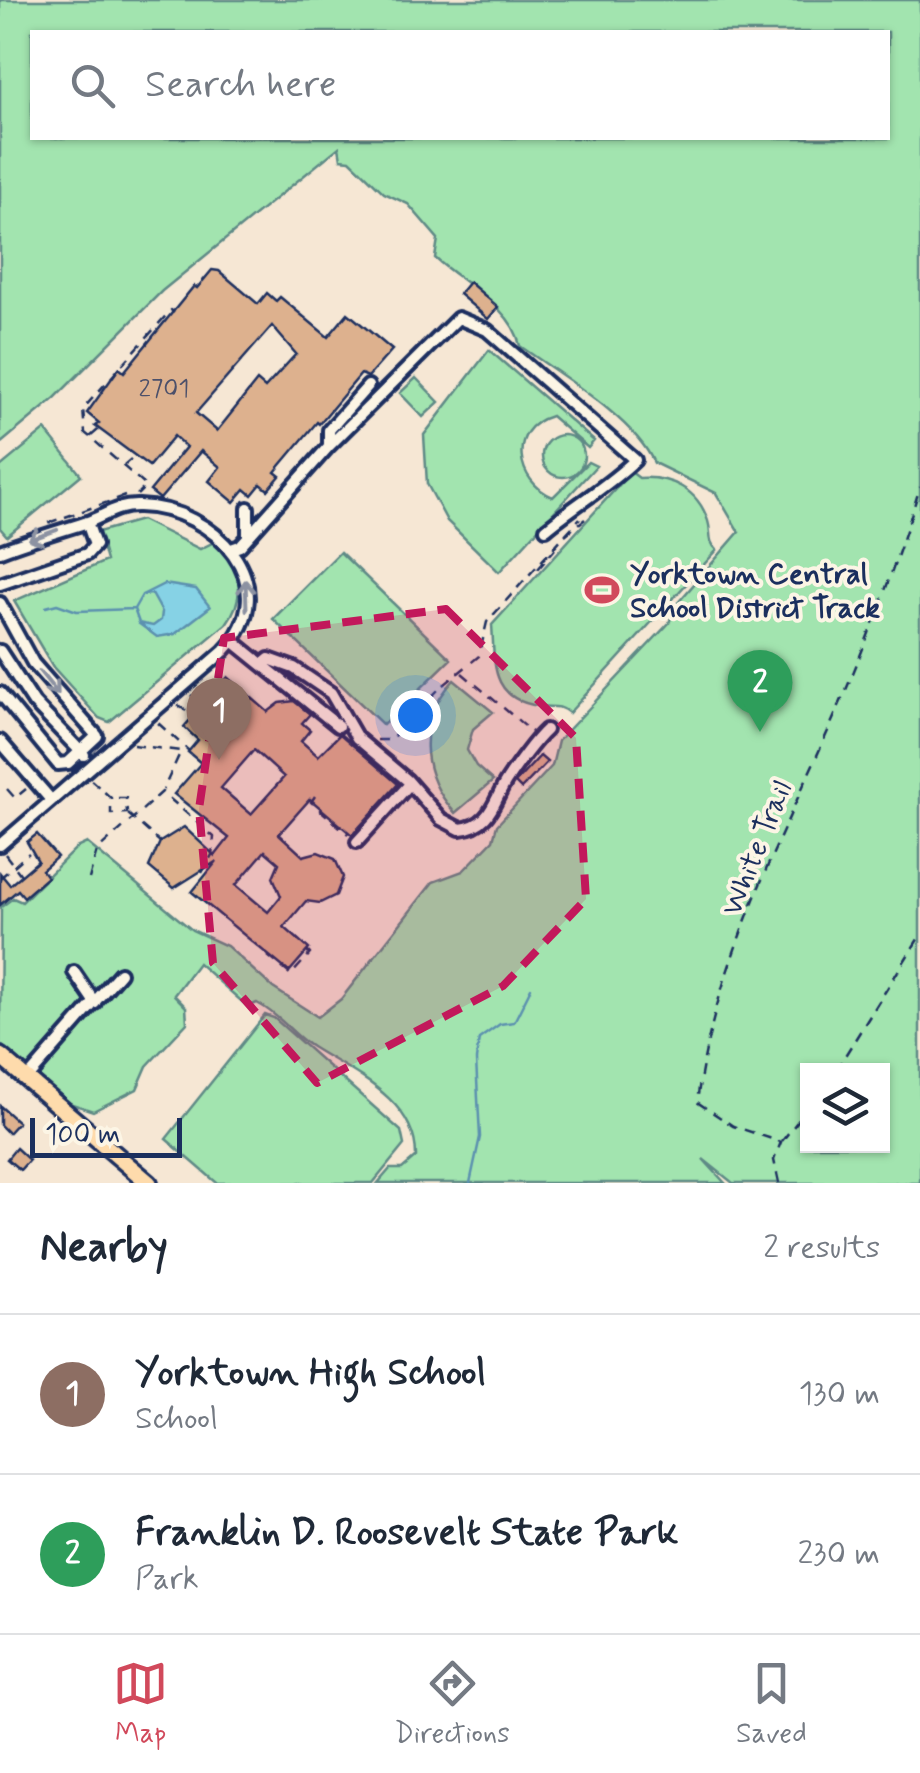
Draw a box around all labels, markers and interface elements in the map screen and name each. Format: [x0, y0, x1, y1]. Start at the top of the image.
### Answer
search box [30, 30, 890, 140]
icon: search [65, 58, 120, 113]
text: Search here [145, 61, 336, 110]
house number: 2701 [138, 373, 190, 406]
one-way arrow [28, 527, 59, 545]
place label: Yorktown Central School District Track [630, 555, 880, 628]
sports icon: Yorktown Central School District Track [583, 571, 621, 609]
one-way arrow [237, 579, 256, 612]
pin: 2 [728, 650, 792, 732]
one-way arrow [38, 669, 60, 695]
pin: 1 [186, 678, 252, 760]
your location [390, 690, 441, 741]
street label: White Trail [713, 775, 802, 922]
map controls [800, 1063, 890, 1153]
button: layers [800, 1063, 890, 1153]
scale bar [30, 1113, 182, 1158]
text: 100 m [45, 1117, 120, 1154]
text: Nearby [40, 1221, 168, 1276]
text: 2 results [763, 1227, 880, 1269]
text: Yorktown High School [135, 1349, 486, 1398]
text: 1 [65, 1373, 80, 1415]
text: 130 m [799, 1373, 880, 1415]
text: School [135, 1398, 218, 1440]
text: Franklin D. Roosevelt State Park [135, 1509, 678, 1558]
text: 2 [65, 1533, 80, 1575]
text: 230 m [797, 1533, 880, 1575]
text: Park [135, 1558, 199, 1600]
tab: Map [113, 1656, 168, 1753]
tab: Directions [395, 1656, 510, 1753]
tab: Saved [736, 1656, 807, 1753]

